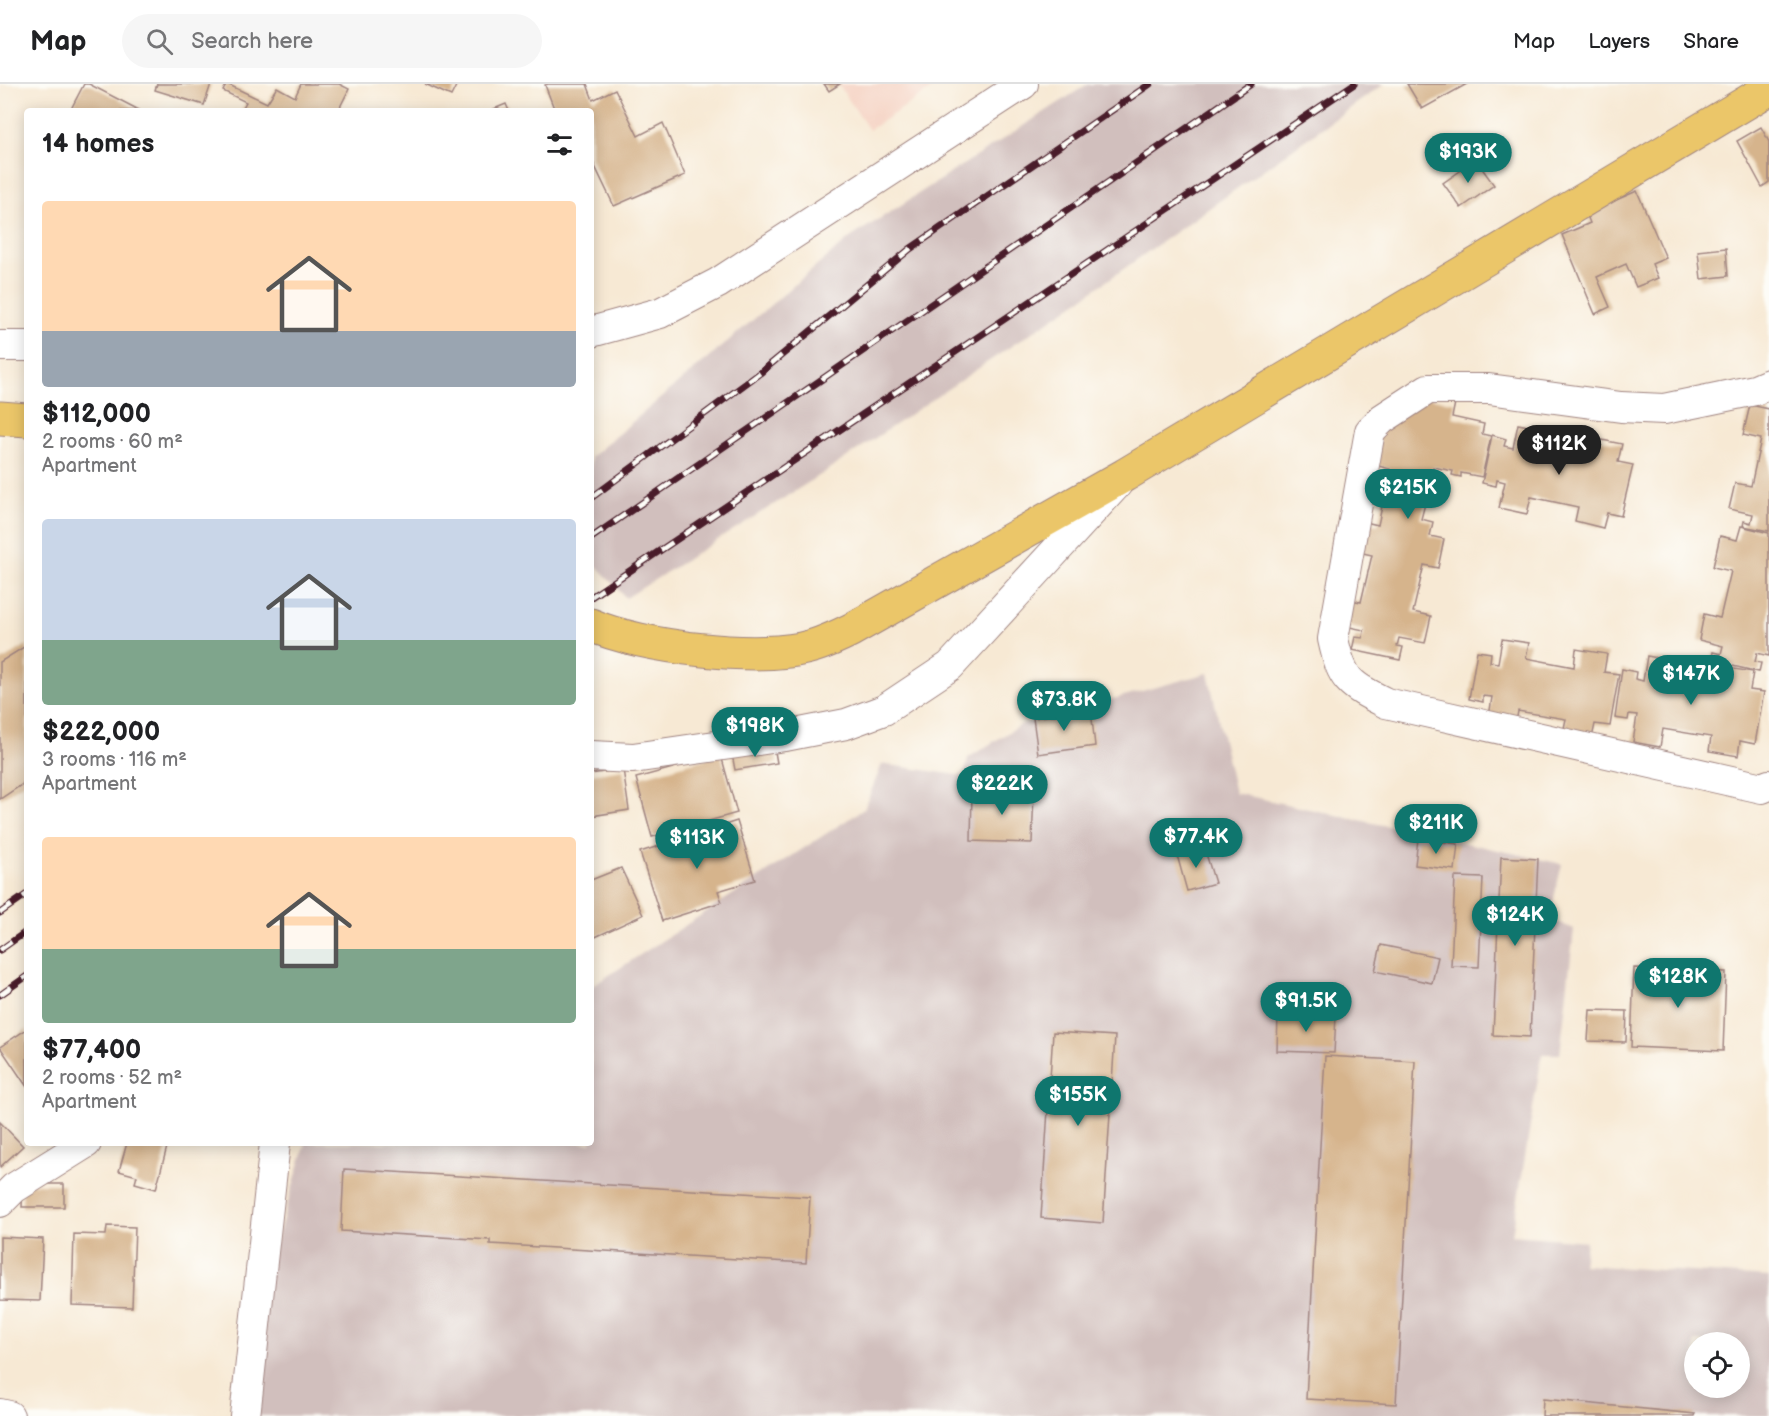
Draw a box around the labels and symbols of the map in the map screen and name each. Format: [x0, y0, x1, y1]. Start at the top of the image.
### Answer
pin: $193K [1426, 133, 1510, 184]
pin: $112K [1517, 425, 1601, 476]
pin: $215K [1366, 469, 1450, 520]
pin: $147K [1649, 655, 1733, 706]
pin: $73.8K [1015, 681, 1113, 732]
pin: $198K [713, 707, 797, 758]
pin: $222K [960, 765, 1044, 816]
pin: $211K [1394, 804, 1478, 855]
pin: $77.4K [1147, 818, 1245, 869]
pin: $113K [655, 819, 739, 870]
pin: $124K [1473, 896, 1557, 947]
pin: $128K [1636, 958, 1720, 1009]
pin: $91.5K [1257, 982, 1355, 1033]
pin: $155K [1036, 1076, 1120, 1127]

